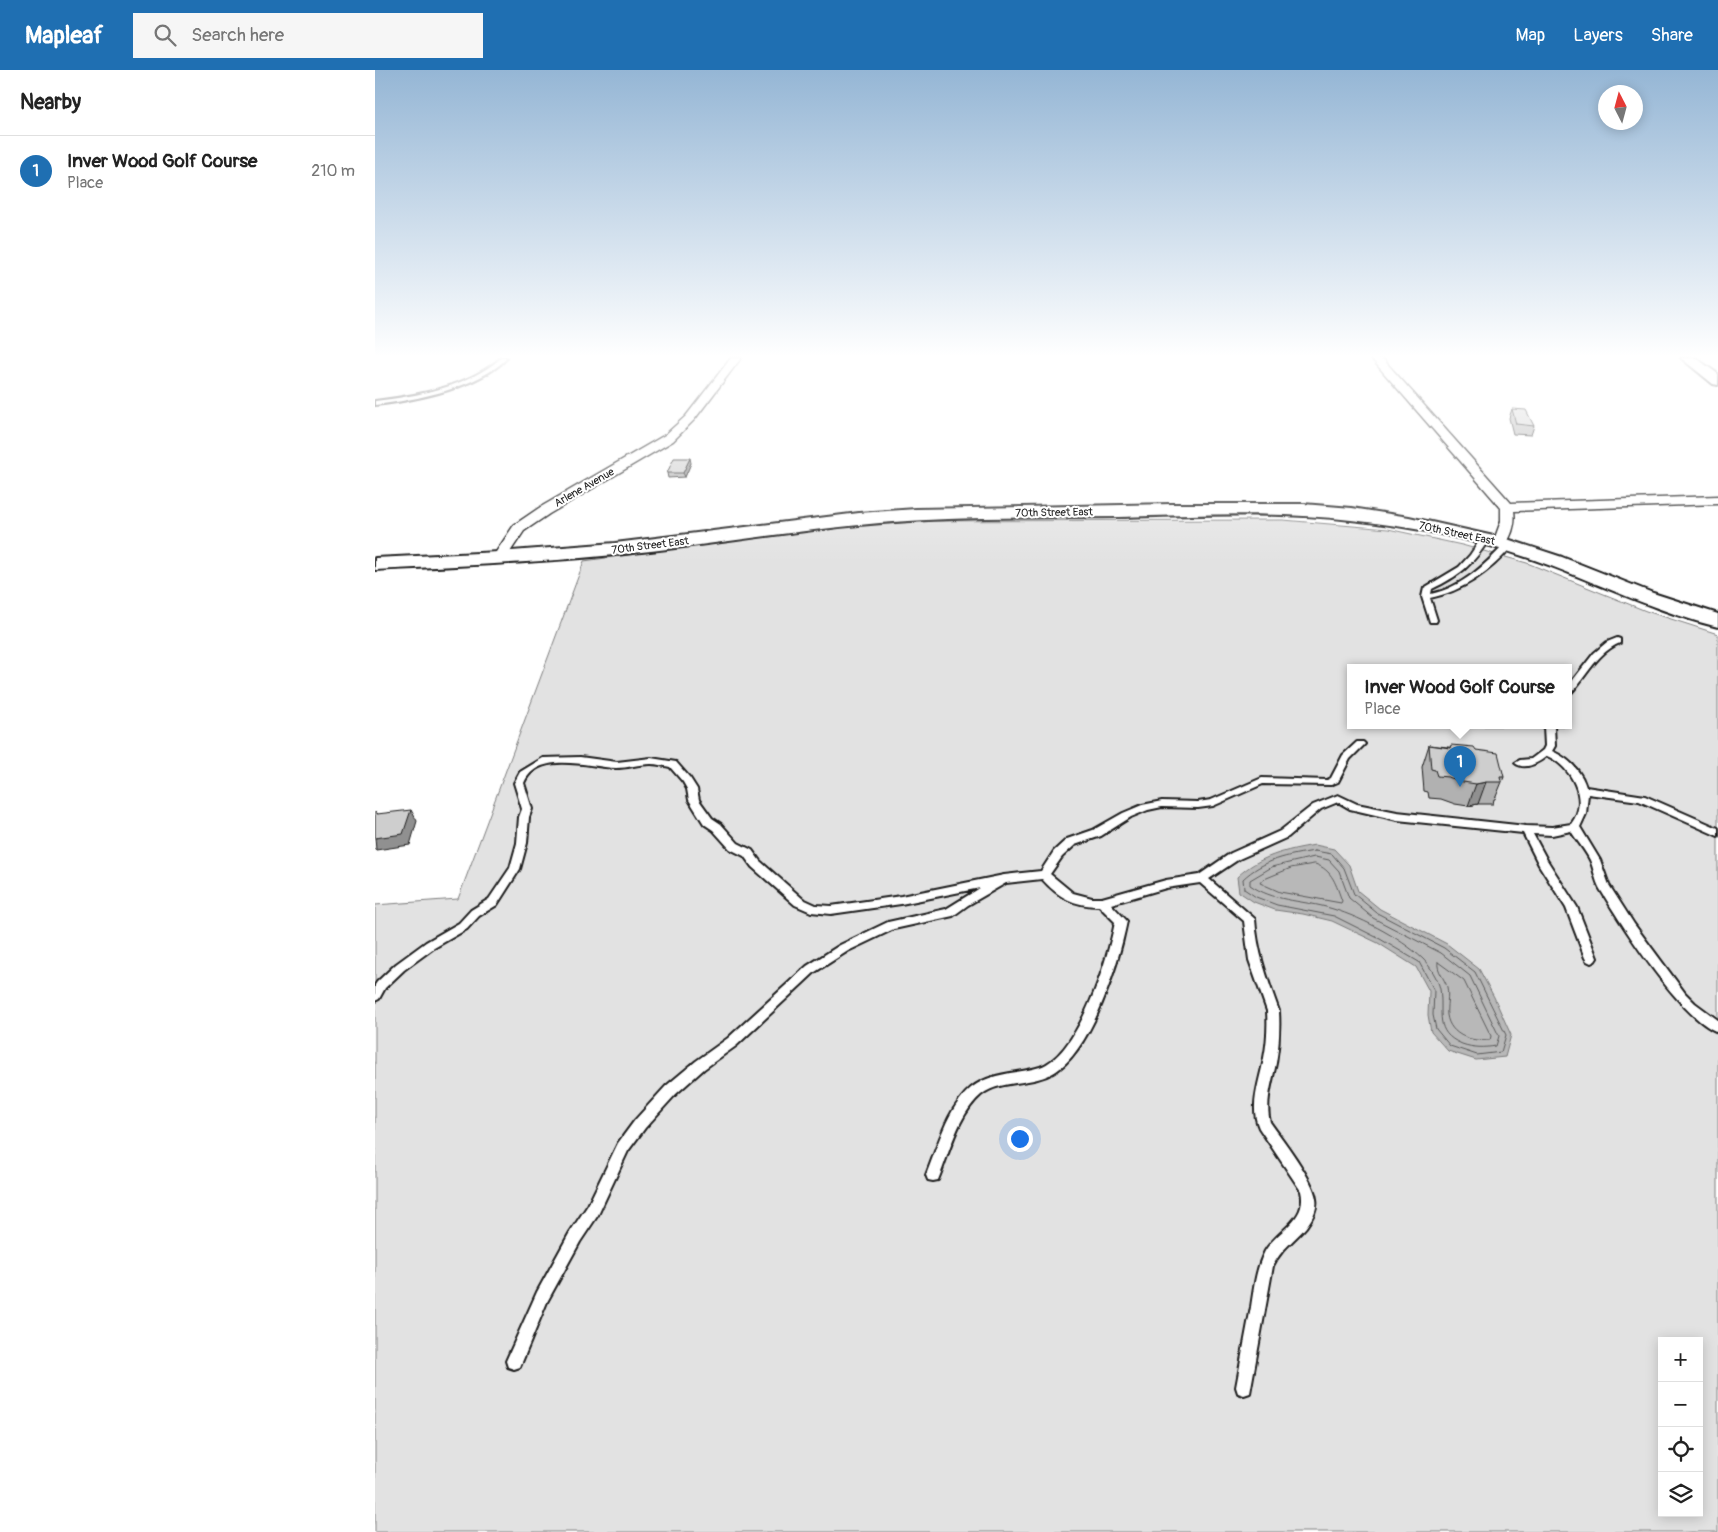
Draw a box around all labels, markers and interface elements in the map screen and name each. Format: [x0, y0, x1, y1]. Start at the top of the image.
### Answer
search box [133, 13, 483, 58]
text: Mapleaf [25, 21, 103, 50]
icon: search [151, 21, 179, 49]
text: Search here [191, 23, 284, 47]
text: Map [1516, 24, 1545, 47]
text: Layers [1573, 24, 1623, 47]
text: Share [1651, 24, 1693, 47]
north arrow [1598, 85, 1643, 130]
text: Nearby [20, 89, 81, 116]
text: Inver Wood Golf Course [67, 149, 257, 173]
text: 1 [33, 161, 39, 181]
text: 210 m [311, 161, 355, 181]
text: Place [67, 173, 103, 193]
street label: Arlene Avenue [552, 465, 617, 510]
street label: 70th Street East [1015, 505, 1094, 520]
street label: 70th Street East [1418, 519, 1497, 548]
street label: 70th Street East [611, 534, 690, 557]
popup [1347, 664, 1572, 729]
text: Inver Wood Golf Course [1364, 675, 1555, 699]
text: Place [1364, 699, 1400, 719]
pin: 1 [1444, 746, 1476, 787]
your location [1007, 1126, 1033, 1152]
map controls [1658, 1337, 1703, 1517]
button: + [1658, 1337, 1703, 1382]
button: − [1658, 1382, 1703, 1427]
button: locate [1658, 1427, 1703, 1472]
button: layers [1658, 1472, 1703, 1517]

